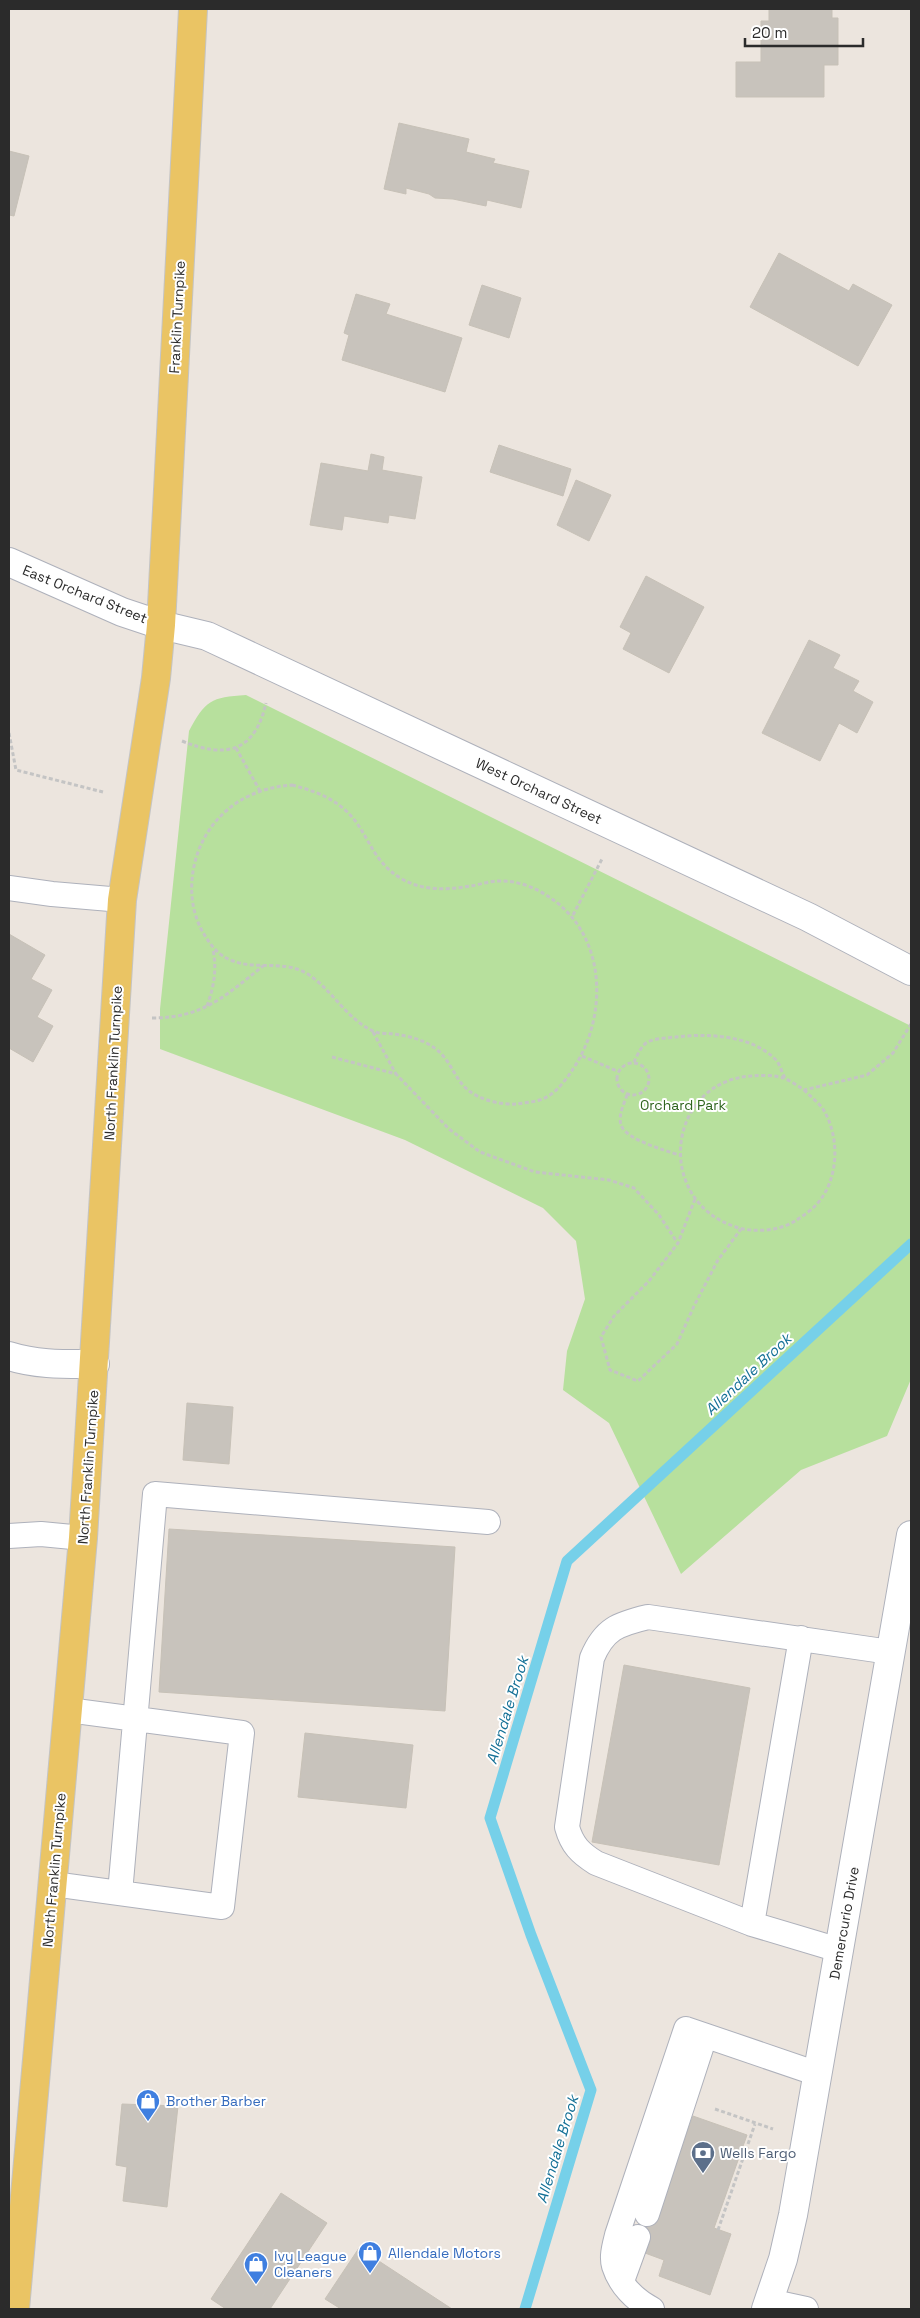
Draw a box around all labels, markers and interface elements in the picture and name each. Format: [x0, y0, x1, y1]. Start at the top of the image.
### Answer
scale bar [745, 15, 862, 47]
text: 20 m [752, 23, 787, 42]
street label: Franklin Turnpike [165, 260, 189, 374]
street label: East Orchard Street [20, 561, 150, 627]
street label: West Orchard Street [473, 754, 605, 828]
street label: North Franklin Turnpike [100, 985, 126, 1141]
park label: Orchard Park [640, 1096, 727, 1114]
water label: Allendale Brook [701, 1328, 797, 1419]
street label: North Franklin Turnpike [74, 1389, 102, 1545]
water label: Allendale Brook [482, 1652, 533, 1766]
street label: North Franklin Turnpike [38, 1792, 70, 1948]
street label: Demercurio Drive [825, 1865, 863, 1981]
shop icon: Brother Barber [135, 2088, 161, 2122]
water label: Allendale Brook [532, 2091, 583, 2205]
place label: Brother Barber [166, 2092, 266, 2110]
bank icon: Wells Fargo [690, 2140, 716, 2174]
place label: Wells Fargo [720, 2144, 796, 2162]
shop icon: Allendale Motors [357, 2240, 383, 2274]
place label: Allendale Motors [388, 2244, 501, 2262]
place label: Ivy League Cleaners [274, 2247, 347, 2281]
shop icon: Ivy League Cleaners [243, 2251, 269, 2285]

